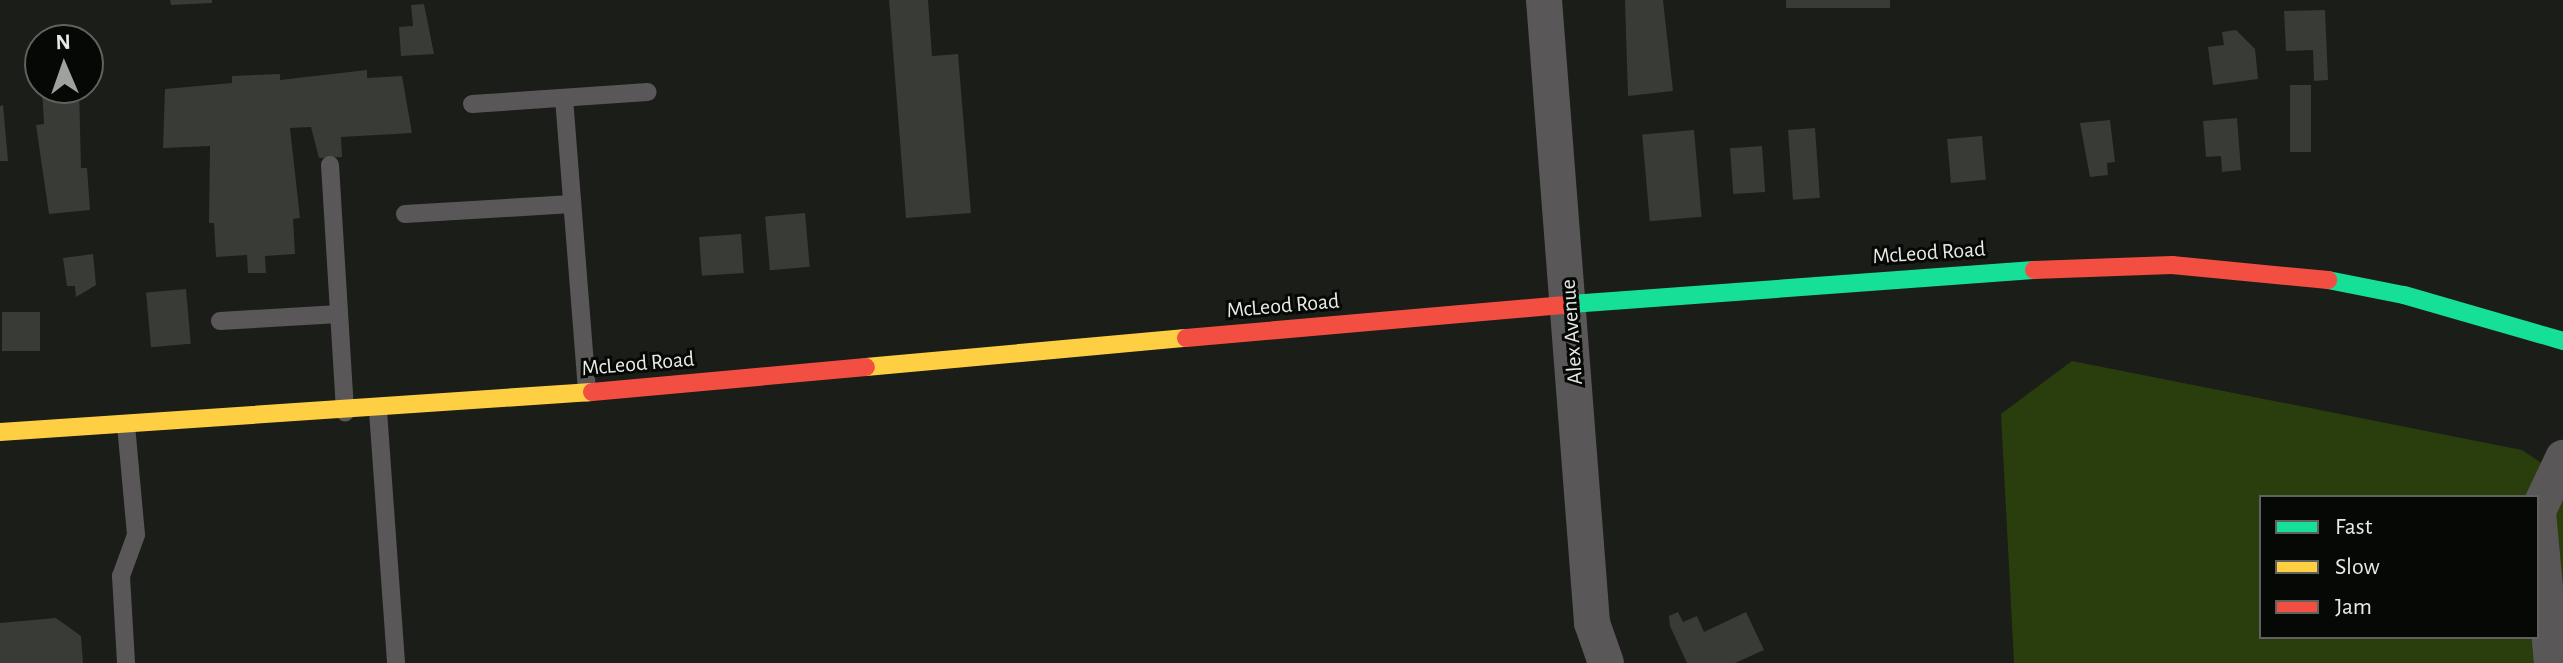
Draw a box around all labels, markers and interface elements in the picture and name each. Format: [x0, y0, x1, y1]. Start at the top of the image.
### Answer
north arrow [24, 24, 104, 104]
text: N [55, 31, 71, 53]
street label: McLeod Road [1872, 236, 1986, 270]
street label: Alex Avenue [1555, 278, 1589, 386]
street label: McLeod Road [1225, 288, 1341, 324]
street label: McLeod Road [580, 346, 696, 382]
legend [2259, 495, 2539, 639]
text: Fast [2335, 515, 2372, 539]
text: Slow [2335, 555, 2380, 579]
text: Jam [2335, 595, 2372, 619]

